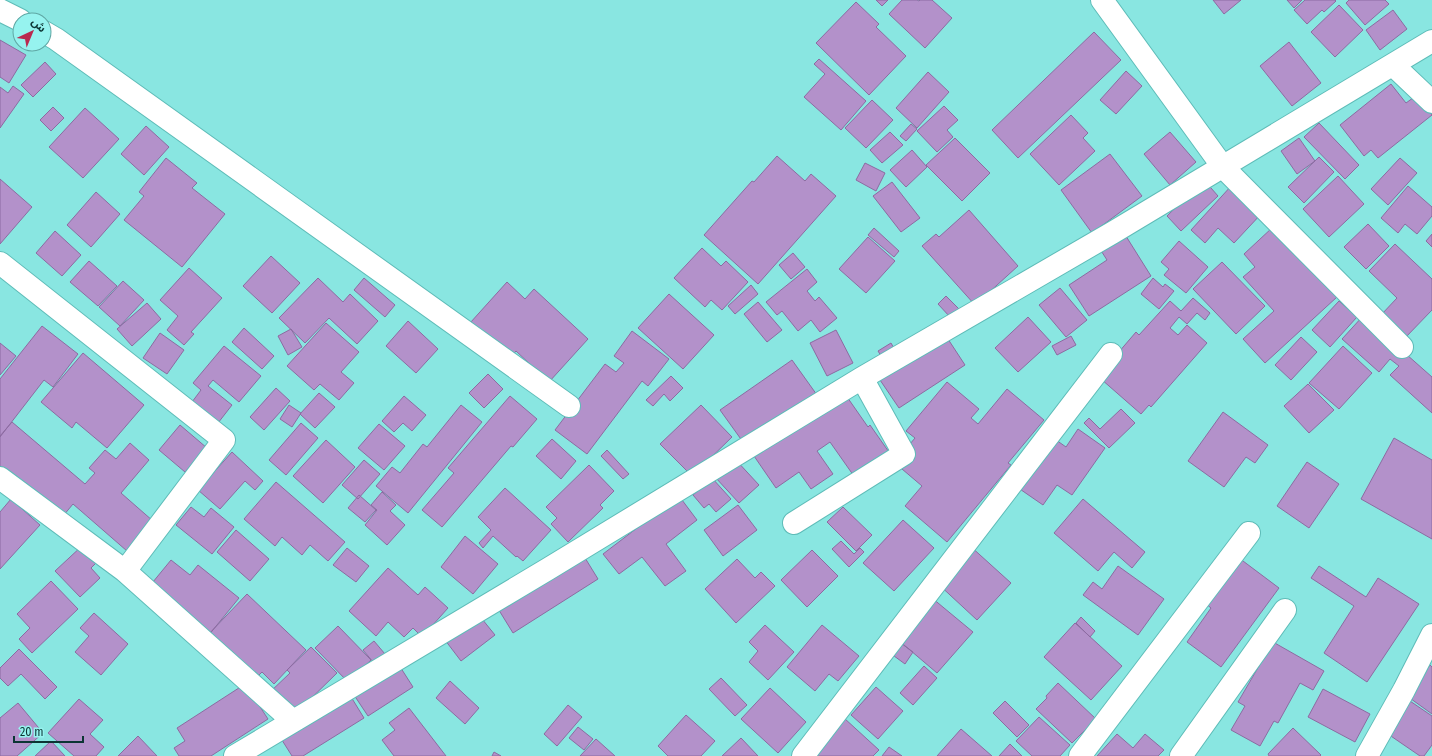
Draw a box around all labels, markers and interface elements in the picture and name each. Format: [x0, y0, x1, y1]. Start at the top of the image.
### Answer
north arrow [12, 12, 52, 52]
text: ش [29, 15, 49, 35]
scale bar [14, 718, 83, 744]
text: 20 m [20, 725, 44, 739]

